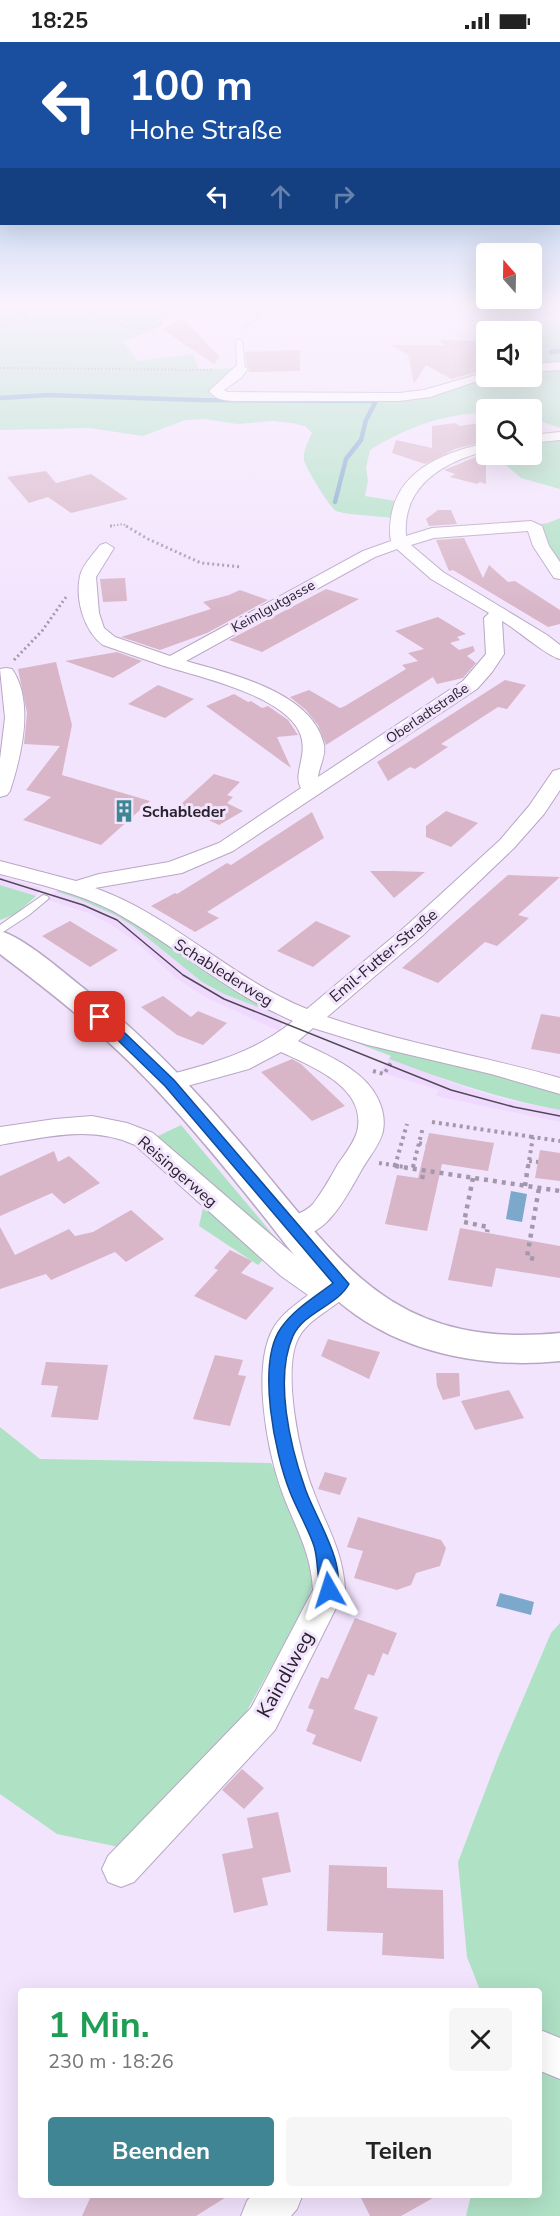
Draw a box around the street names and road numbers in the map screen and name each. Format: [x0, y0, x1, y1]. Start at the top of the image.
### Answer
street label: Keimlgutgasse [228, 576, 318, 637]
street label: Oberladtstraße [382, 679, 472, 748]
street label: Emil-Futter-Straße [325, 904, 442, 1008]
street label: Schablederweg [170, 934, 277, 1012]
street label: Reisingerweg [133, 1131, 222, 1212]
street label: Kaindlweg [250, 1626, 320, 1723]

